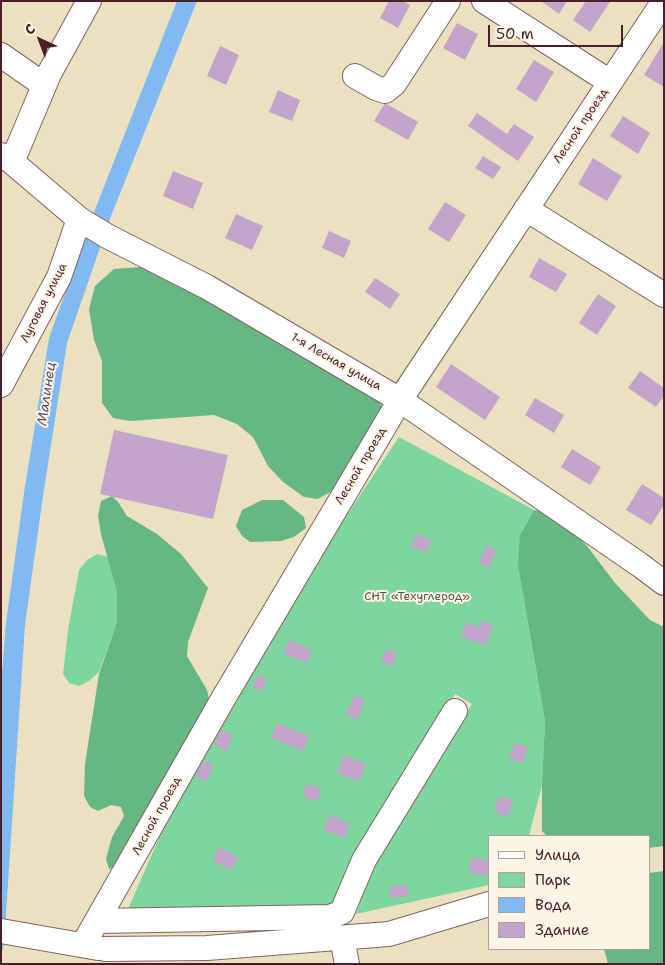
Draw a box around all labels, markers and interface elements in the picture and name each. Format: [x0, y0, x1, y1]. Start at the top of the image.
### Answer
north arrow [15, 15, 65, 65]
scale bar [490, 15, 625, 47]
text: С [20, 20, 39, 39]
text: 50 m [496, 24, 534, 44]
street label: Лесной проезд [551, 86, 611, 166]
street label: Луговая улица [18, 261, 70, 345]
street label: 1-я Лесная улица [288, 330, 384, 394]
water label: Малинец [34, 361, 60, 427]
street label: Лесной проезд [332, 425, 390, 507]
park label: СНТ «Техуглерод» [364, 590, 470, 604]
street label: Лесной проезд [129, 774, 185, 858]
legend [488, 835, 650, 950]
text: Улица [535, 845, 580, 865]
text: Парк [535, 870, 571, 890]
text: Вода [535, 895, 571, 915]
text: Здание [535, 920, 589, 940]

